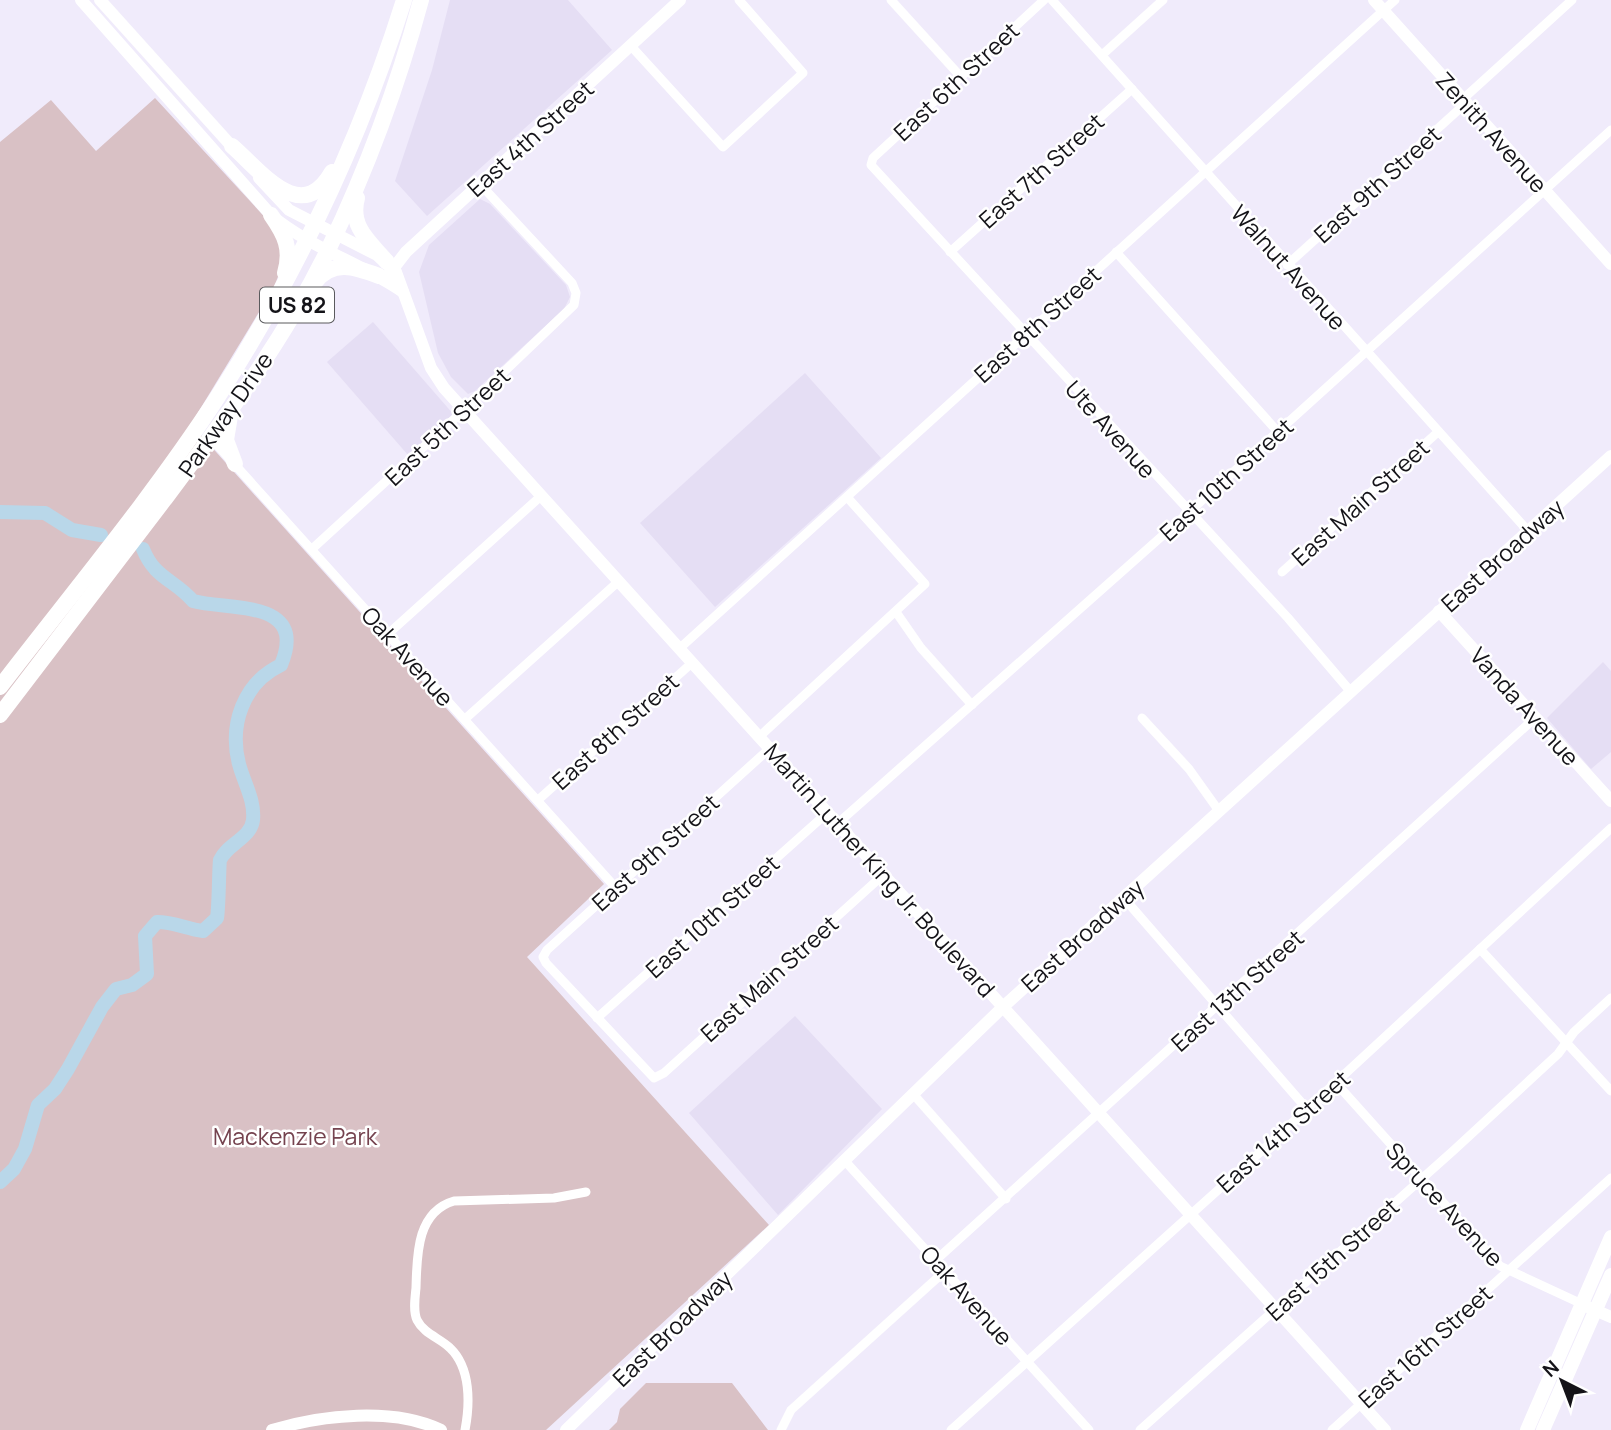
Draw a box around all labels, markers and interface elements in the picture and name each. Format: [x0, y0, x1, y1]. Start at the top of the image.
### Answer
street label: East 6th Street [886, 14, 1026, 148]
street label: Zenith Avenue [1429, 65, 1555, 199]
street label: East 4th Street [460, 72, 600, 204]
street label: East 7th Street [971, 105, 1111, 235]
street label: East 9th Street [1306, 118, 1448, 250]
street label: Walnut Avenue [1224, 197, 1354, 337]
street label: East 8th Street [967, 259, 1107, 389]
road number: US 82 [260, 288, 334, 322]
street label: Parkway Drive [170, 345, 280, 483]
street label: East 5th Street [378, 360, 516, 492]
street label: Ute Avenue [1058, 373, 1164, 485]
street label: East 10th Street [1152, 410, 1300, 548]
street label: East Main Street [1284, 432, 1436, 572]
street label: East Broadway [1434, 491, 1570, 619]
street label: Oak Avenue [355, 599, 461, 713]
street label: Vanda Avenue [1463, 640, 1587, 772]
street label: East 8th Street [545, 666, 685, 796]
street label: Martin Luther King Jr. Boulevard [757, 736, 1003, 1004]
street label: East 9th Street [584, 786, 726, 918]
street label: East 10th Street [638, 847, 786, 985]
street label: East Broadway [1014, 871, 1150, 999]
street label: East Main Street [693, 908, 845, 1048]
street label: East 13th Street [1164, 922, 1310, 1058]
street label: East 14th Street [1209, 1062, 1357, 1200]
park label: Mackenzie Park [213, 1120, 378, 1152]
street label: Spruce Avenue [1379, 1135, 1511, 1273]
street label: East 15th Street [1258, 1191, 1406, 1327]
street label: Oak Avenue [914, 1238, 1020, 1352]
street label: East Broadway [605, 1263, 739, 1393]
street label: East 16th Street [1351, 1277, 1499, 1415]
north arrow [1527, 1346, 1597, 1416]
text: N [1537, 1354, 1564, 1383]

